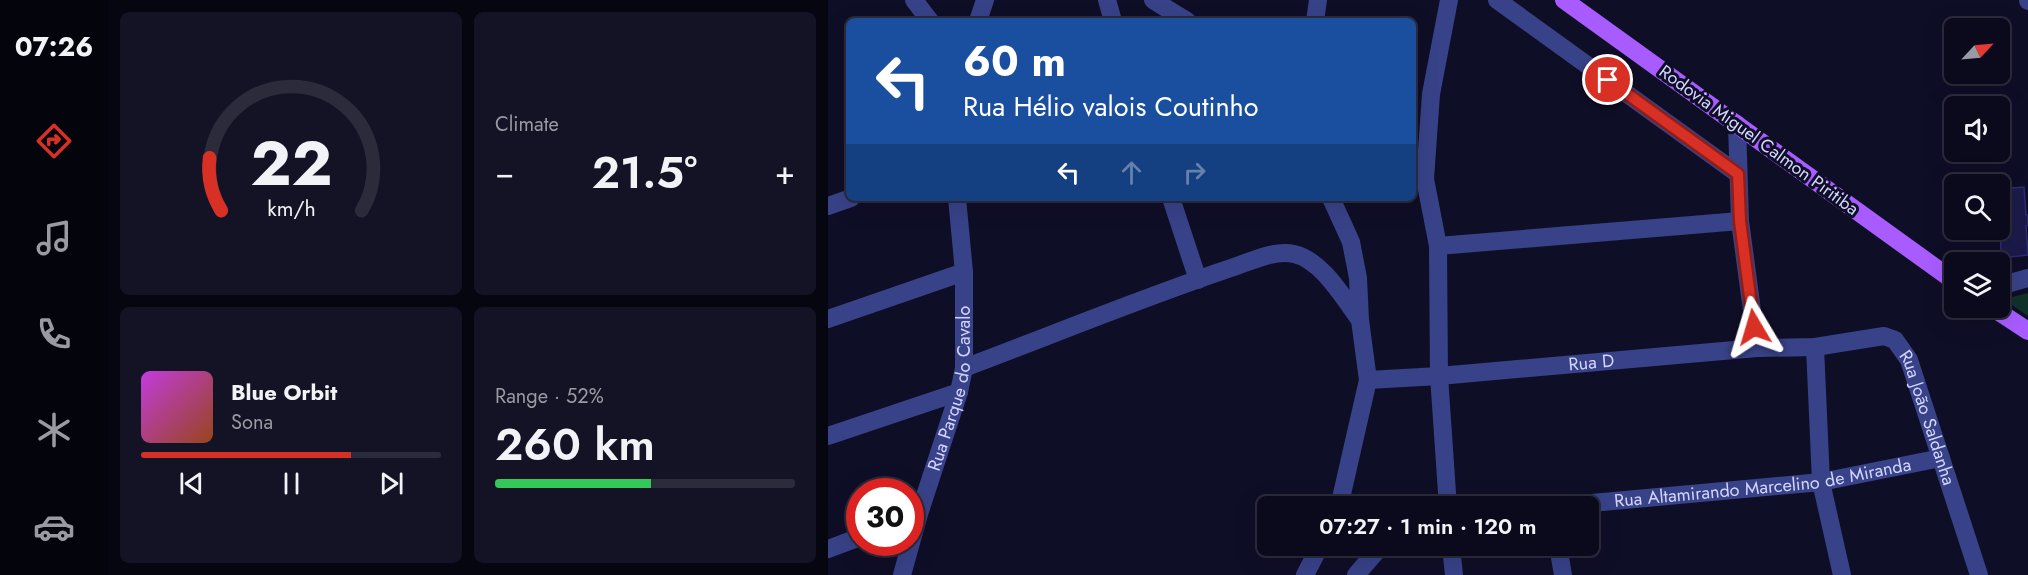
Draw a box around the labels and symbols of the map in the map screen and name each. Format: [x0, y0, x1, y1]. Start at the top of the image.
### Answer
north arrow [1944, 18, 2010, 84]
pin [1582, 54, 1633, 105]
street label: Rodovia Miguel Calmon Piritiba [1654, 59, 1864, 221]
position arrow [1722, 295, 1786, 359]
street label: Rua Parque do Cavalo [921, 306, 977, 474]
street label: Rua João Saldanha [1893, 345, 1962, 489]
street label: Rua D [1567, 348, 1615, 378]
street label: Rua Altamirando Marcelino de Miranda [1613, 451, 1913, 514]
speed limit sign: 30 [846, 478, 924, 556]

